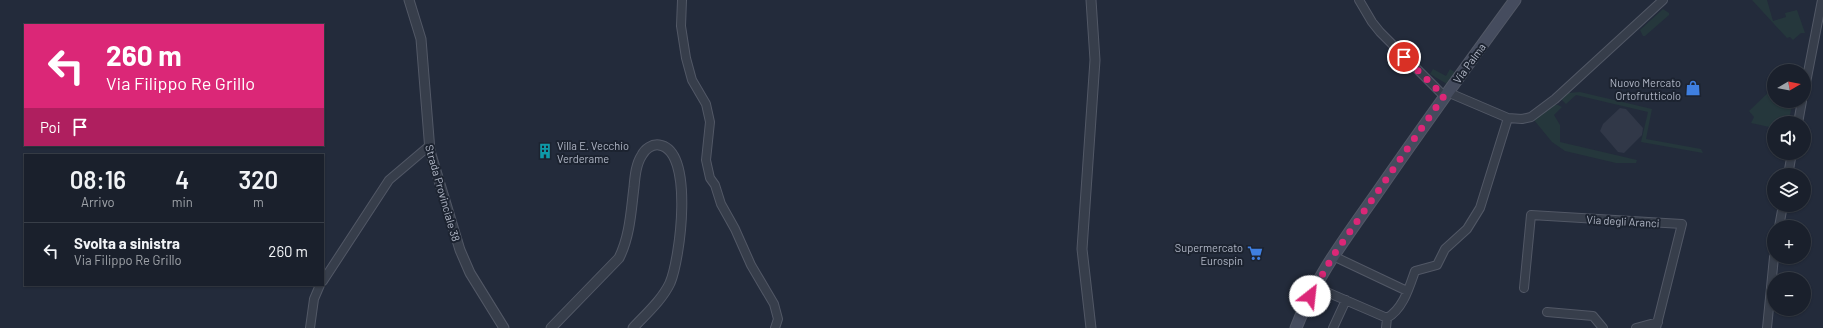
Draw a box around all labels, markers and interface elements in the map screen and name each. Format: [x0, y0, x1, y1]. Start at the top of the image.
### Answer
text: 260 m [106, 38, 182, 72]
icon: left [40, 40, 92, 92]
pin [1387, 40, 1421, 74]
street label: Via Palma [1450, 40, 1488, 86]
icon: arrive [1393, 46, 1415, 68]
north arrow [1767, 64, 1811, 108]
map controls [1767, 64, 1811, 316]
text: Via Filippo Re Grillo [106, 72, 255, 94]
place label: Nuovo Mercato Ortofrutticolo [1610, 76, 1681, 102]
shop icon: Nuovo Mercato Ortofrutticolo [1684, 79, 1702, 97]
icon: arrive [69, 116, 91, 138]
button: sound [1767, 116, 1811, 160]
text: Poi [40, 118, 61, 136]
place label: Villa E. Vecchio Verderame [557, 139, 629, 165]
building icon: Villa E. Vecchio Verderame [536, 142, 554, 160]
street label: Strada Provinciale 38 [423, 143, 463, 243]
text: 08:16 [70, 165, 126, 194]
text: 4 [175, 165, 189, 194]
text: 320 [239, 165, 278, 194]
button: layers [1767, 168, 1811, 212]
text: Arrivo [81, 194, 115, 210]
text: min [172, 194, 193, 210]
text: m [253, 194, 264, 210]
street label: Via degli Aranci [1586, 213, 1660, 229]
button: + [1767, 220, 1811, 264]
text: Svolta a sinistra [74, 234, 180, 252]
icon: left [40, 240, 62, 262]
place label: Supermercato Eurospin [1175, 241, 1243, 267]
text: 260 m [268, 242, 308, 260]
supermarket icon: Supermercato Eurospin [1246, 244, 1264, 262]
text: Via Filippo Re Grillo [74, 252, 182, 268]
button: − [1767, 272, 1811, 316]
position arrow [1289, 275, 1331, 317]

